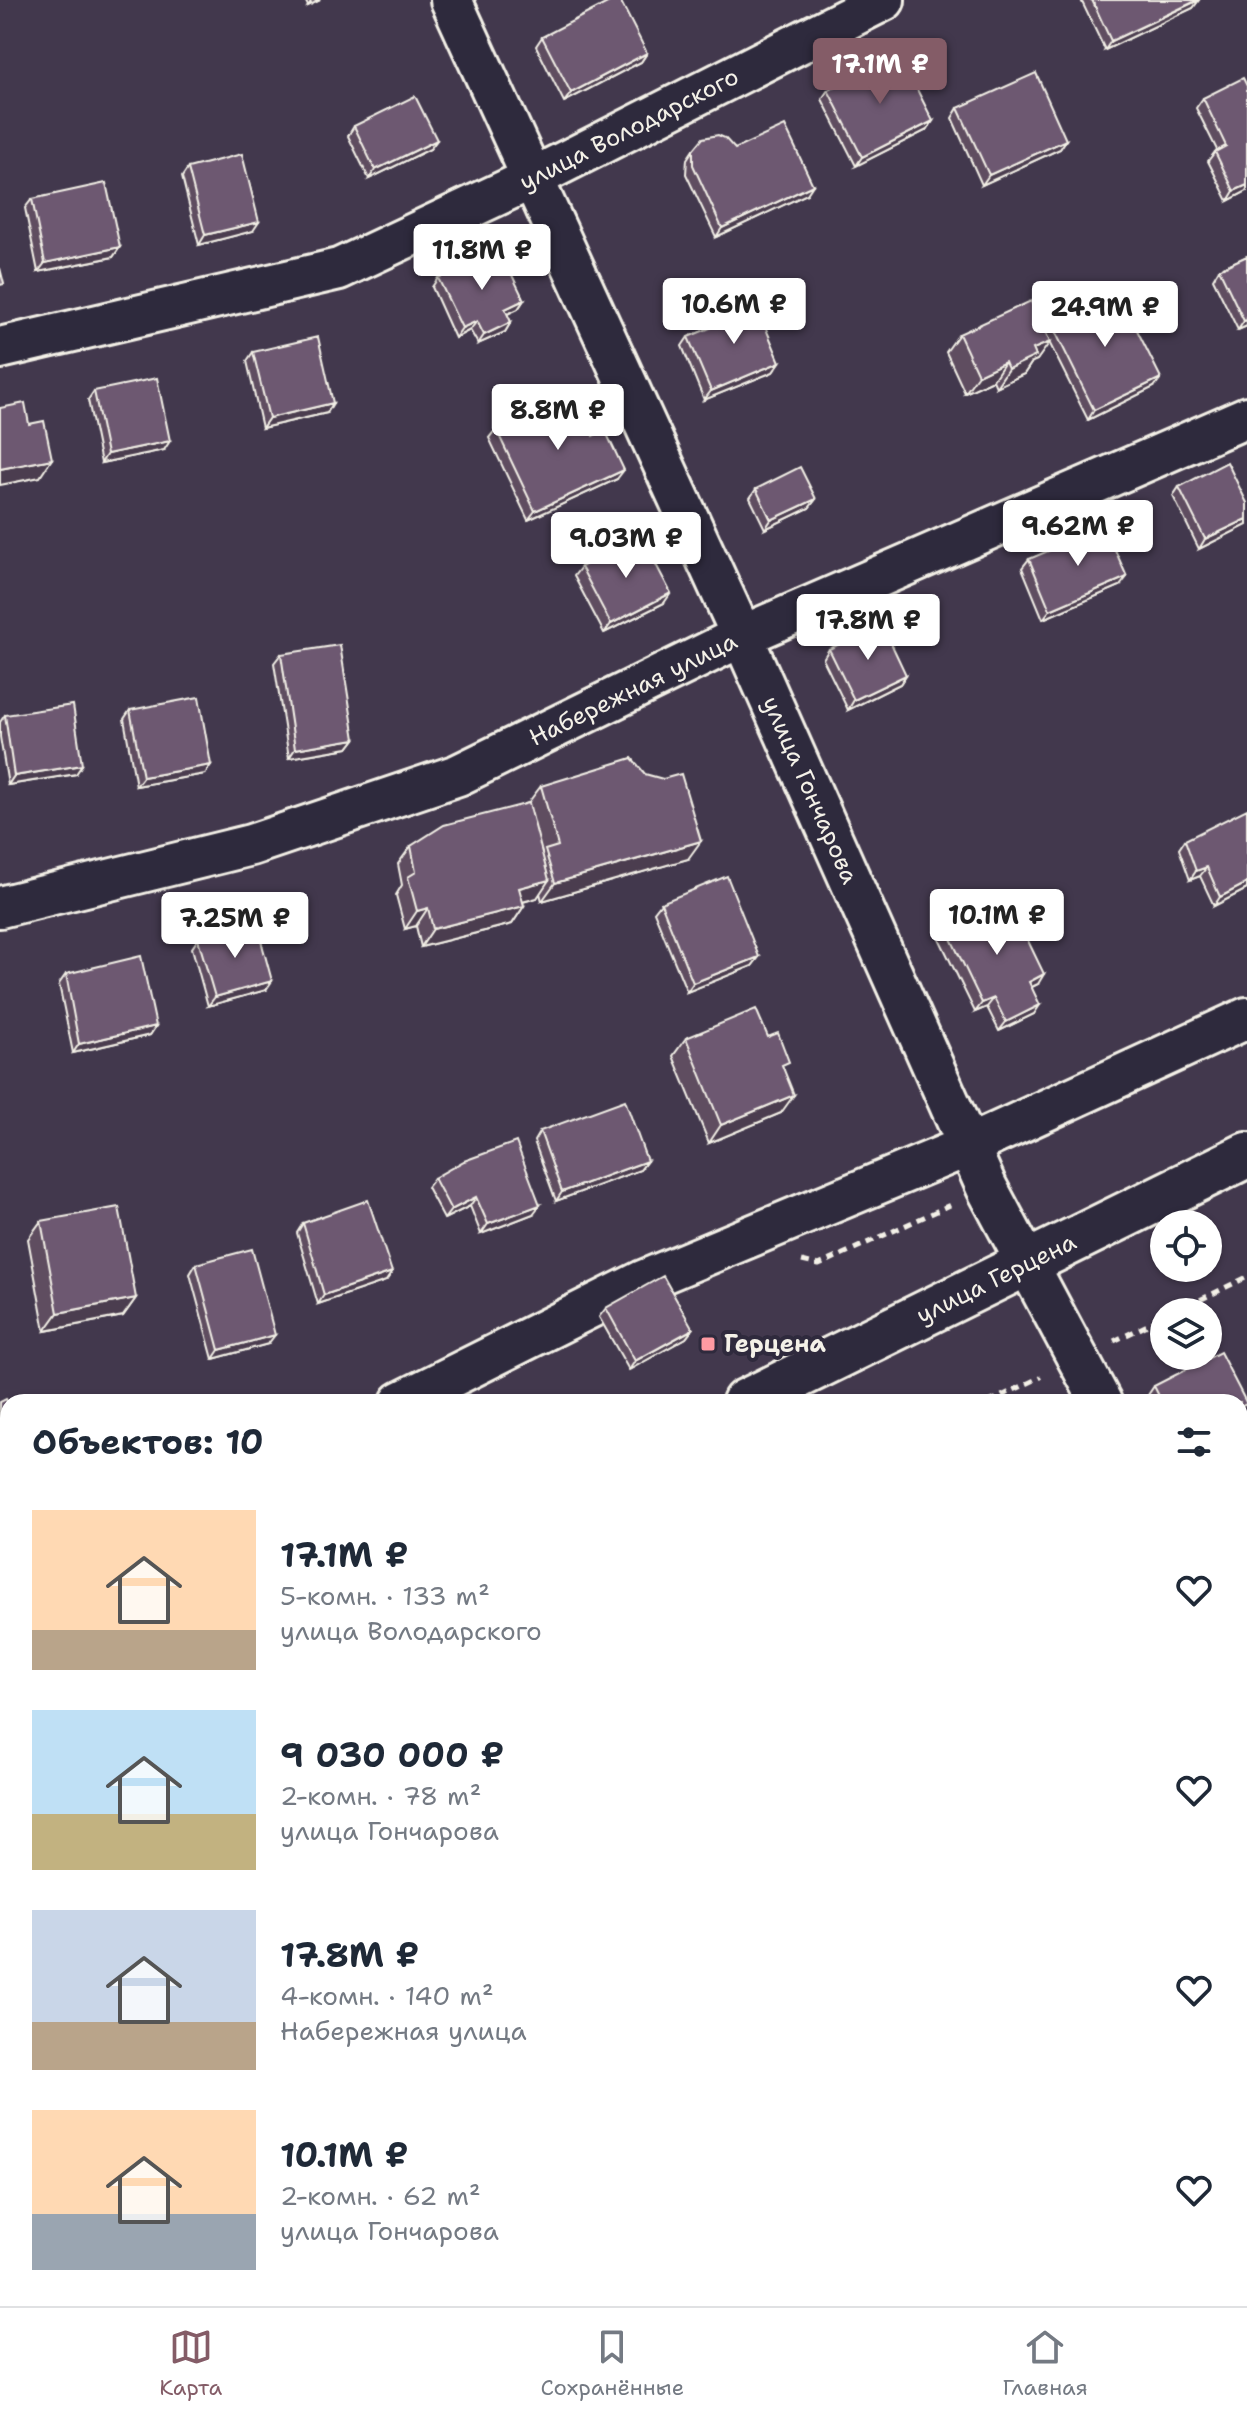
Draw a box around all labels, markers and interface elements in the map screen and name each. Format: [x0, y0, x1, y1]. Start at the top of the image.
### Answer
pin: 17.1M ₽ [806, 38, 954, 106]
text: 17.1M ₽ [831, 46, 929, 81]
street label: улица Володарского [514, 60, 744, 198]
pin: 11.8M ₽ [408, 224, 556, 292]
text: 11.8M ₽ [432, 232, 532, 267]
pin: 10.6M ₽ [660, 278, 808, 346]
pin: 24.9M ₽ [1031, 281, 1179, 349]
text: 10.6M ₽ [681, 286, 787, 321]
text: 24.9M ₽ [1050, 289, 1160, 324]
pin: 8.8M ₽ [493, 384, 623, 452]
text: 8.8M ₽ [510, 392, 606, 427]
pin: 9.62M ₽ [1004, 500, 1152, 568]
text: 9.62M ₽ [1021, 508, 1135, 543]
pin: 9.03M ₽ [552, 512, 700, 580]
text: 9.03M ₽ [569, 520, 683, 555]
pin: 17.8M ₽ [794, 594, 942, 662]
text: 17.8M ₽ [815, 602, 921, 637]
street label: Набережная улица [524, 625, 743, 754]
street label: улица Гончарова [755, 691, 866, 889]
pin: 10.1M ₽ [923, 889, 1071, 957]
pin: 7.25M ₽ [161, 892, 309, 960]
text: 10.1M ₽ [948, 897, 1046, 932]
text: 7.25M ₽ [179, 900, 291, 935]
map controls [1150, 1210, 1222, 1370]
button: locate [1150, 1210, 1222, 1282]
street label: улица Герцена [911, 1226, 1082, 1331]
button: layers [1150, 1298, 1222, 1370]
place label: Герцена [724, 1328, 827, 1360]
marker: Герцена [699, 1335, 717, 1353]
text: Объектов: 10 [32, 1419, 264, 1465]
icon: filters [1172, 1420, 1216, 1464]
text: 17.1M ₽ [280, 1532, 408, 1578]
icon: home [96, 1542, 192, 1638]
icon: heart [1172, 1568, 1216, 1612]
text: 5-комн. · 133 m² [280, 1578, 490, 1613]
text: улица Володарского [280, 1613, 542, 1648]
text: 9 030 000 ₽ [280, 1732, 504, 1778]
icon: home [96, 1742, 192, 1838]
icon: heart [1172, 1768, 1216, 1812]
text: 2-комн. · 78 m² [280, 1778, 481, 1813]
text: улица Гончарова [280, 1813, 499, 1848]
text: 17.8M ₽ [280, 1932, 419, 1978]
icon: home [96, 1942, 192, 2038]
icon: heart [1172, 1968, 1216, 2012]
text: 4-комн. · 140 m² [280, 1978, 494, 2013]
text: Набережная улица [280, 2013, 527, 2048]
text: 10.1M ₽ [280, 2132, 409, 2178]
icon: home [96, 2142, 192, 2238]
icon: heart [1172, 2168, 1216, 2212]
text: 2-комн. · 62 m² [280, 2178, 481, 2213]
text: улица Гончарова [280, 2213, 499, 2248]
tab: Карта [159, 2325, 222, 2402]
tab: Сохранённые [540, 2325, 684, 2402]
tab: Главная [1003, 2325, 1088, 2402]

